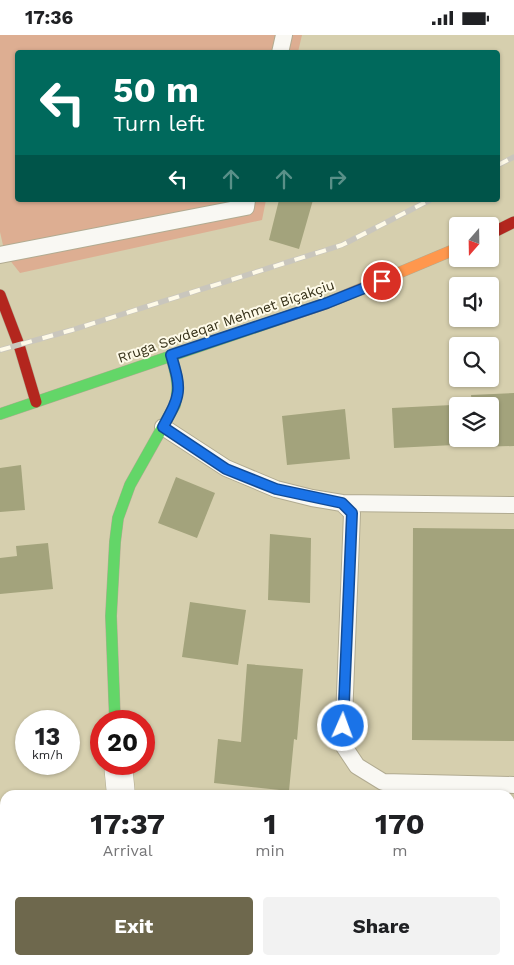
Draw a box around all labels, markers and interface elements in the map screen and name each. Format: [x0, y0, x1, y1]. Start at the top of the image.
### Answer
text: 17:36 [25, 6, 73, 29]
text: 50 m [113, 69, 199, 111]
icon: left [30, 70, 95, 135]
text: Turn left [113, 111, 205, 136]
icon: left [164, 165, 192, 193]
icon: ahead [217, 165, 245, 193]
icon: ahead [270, 165, 298, 193]
icon: right [323, 165, 351, 193]
north arrow [449, 217, 499, 267]
map controls [449, 217, 499, 447]
pin [361, 260, 403, 302]
icon: arrive [368, 267, 396, 295]
street label: Rruga Sevdeqar Mehmet Biçakçiu [115, 276, 337, 366]
button: sound [449, 277, 499, 327]
button: search [449, 337, 499, 387]
button: layers [449, 397, 499, 447]
position arrow [316, 699, 368, 751]
speed limit sign: 20 [90, 710, 155, 775]
text: 13 [35, 722, 60, 751]
text: km/h [32, 748, 63, 762]
text: 17:37 [90, 806, 165, 841]
text: 1 [264, 806, 277, 841]
text: 170 [375, 806, 425, 841]
text: Arrival [103, 841, 153, 860]
text: min [255, 841, 285, 860]
text: m [392, 841, 408, 860]
button: Exit [15, 897, 253, 955]
button: Share [263, 897, 500, 955]

